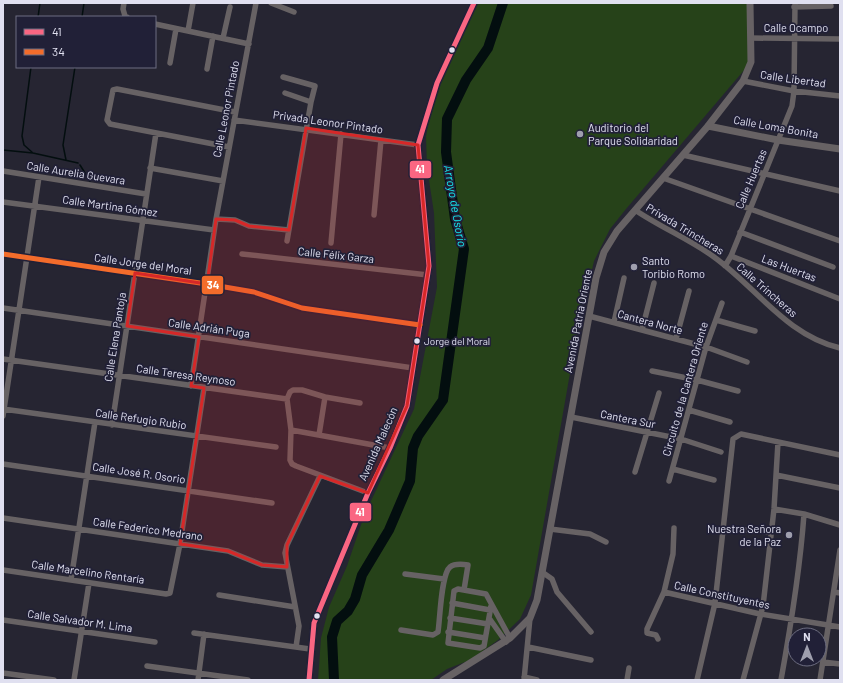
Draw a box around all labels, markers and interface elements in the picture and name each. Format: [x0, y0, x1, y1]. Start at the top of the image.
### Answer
legend [16, 16, 156, 68]
street label: Calle Ocampo [764, 21, 828, 34]
text: 41 [52, 24, 62, 38]
text: 34 [52, 44, 65, 58]
unlabelled marker [447, 45, 457, 55]
street label: Calle Leonor Pintado [210, 59, 241, 158]
street label: Calle Libertad [759, 67, 827, 90]
street label: Privada Leonor Pintado [272, 107, 384, 136]
street label: Calle Loma Bonita [733, 113, 819, 140]
place label: Auditorio del Parque Solidaridad [588, 121, 678, 147]
marker: Auditorio del Parque Solidaridad [575, 129, 585, 139]
street label: Calle Huertas [732, 147, 769, 211]
street label: Calle Aurelia Guevara [26, 158, 126, 187]
line badge: 41 [409, 160, 432, 179]
text: 41 [415, 162, 425, 175]
water label: Arroyo de Osorio [442, 164, 470, 248]
street label: Calle Martina Gómez [62, 192, 159, 219]
street label: Privada Trincheras [644, 200, 727, 257]
street label: Calle Félix Garza [297, 244, 375, 265]
street label: Calle Jorge del Moral [94, 250, 193, 277]
street label: Las Huertas [760, 251, 818, 284]
place label: Santo Toribio Romo [642, 254, 705, 280]
street label: Calle Trincheras [734, 260, 800, 319]
marker: Santo Toribio Romo [629, 262, 639, 272]
street label: Avenida Patria Oriente [561, 268, 594, 374]
line badge: 34 [201, 275, 224, 295]
text: 34 [207, 278, 220, 291]
street label: Calle Elena Pantoja [101, 291, 128, 383]
street label: Cantera Norte [616, 307, 684, 336]
street label: Calle Adrián Puga [167, 315, 251, 340]
street label: Circuito de la Cantera Oriente [659, 320, 710, 458]
place label: Jorge del Moral [424, 335, 490, 347]
marker: Jorge del Moral [412, 336, 422, 346]
street label: Calle Teresa Reynoso [136, 361, 237, 388]
street label: Avenida Malecón [355, 405, 400, 483]
street label: Calle Refugio Rubio [95, 406, 188, 431]
street label: Cantera Sur [599, 407, 657, 430]
street label: Calle José R. Osorio [92, 460, 187, 485]
line badge: 41 [349, 502, 372, 522]
text: 41 [355, 505, 365, 518]
street label: Calle Federico Medrano [92, 514, 204, 543]
place label: Nuestra Señora de la Paz [707, 522, 781, 548]
marker: Nuestra Señora de la Paz [784, 530, 794, 540]
street label: Calle Marcelino Rentaría [31, 557, 145, 586]
street label: Calle Constituyentes [673, 578, 771, 611]
street label: Calle Salvador M. Lima [27, 607, 133, 634]
unlabelled marker [312, 611, 322, 621]
north arrow [787, 627, 827, 667]
text: N [803, 630, 811, 643]

